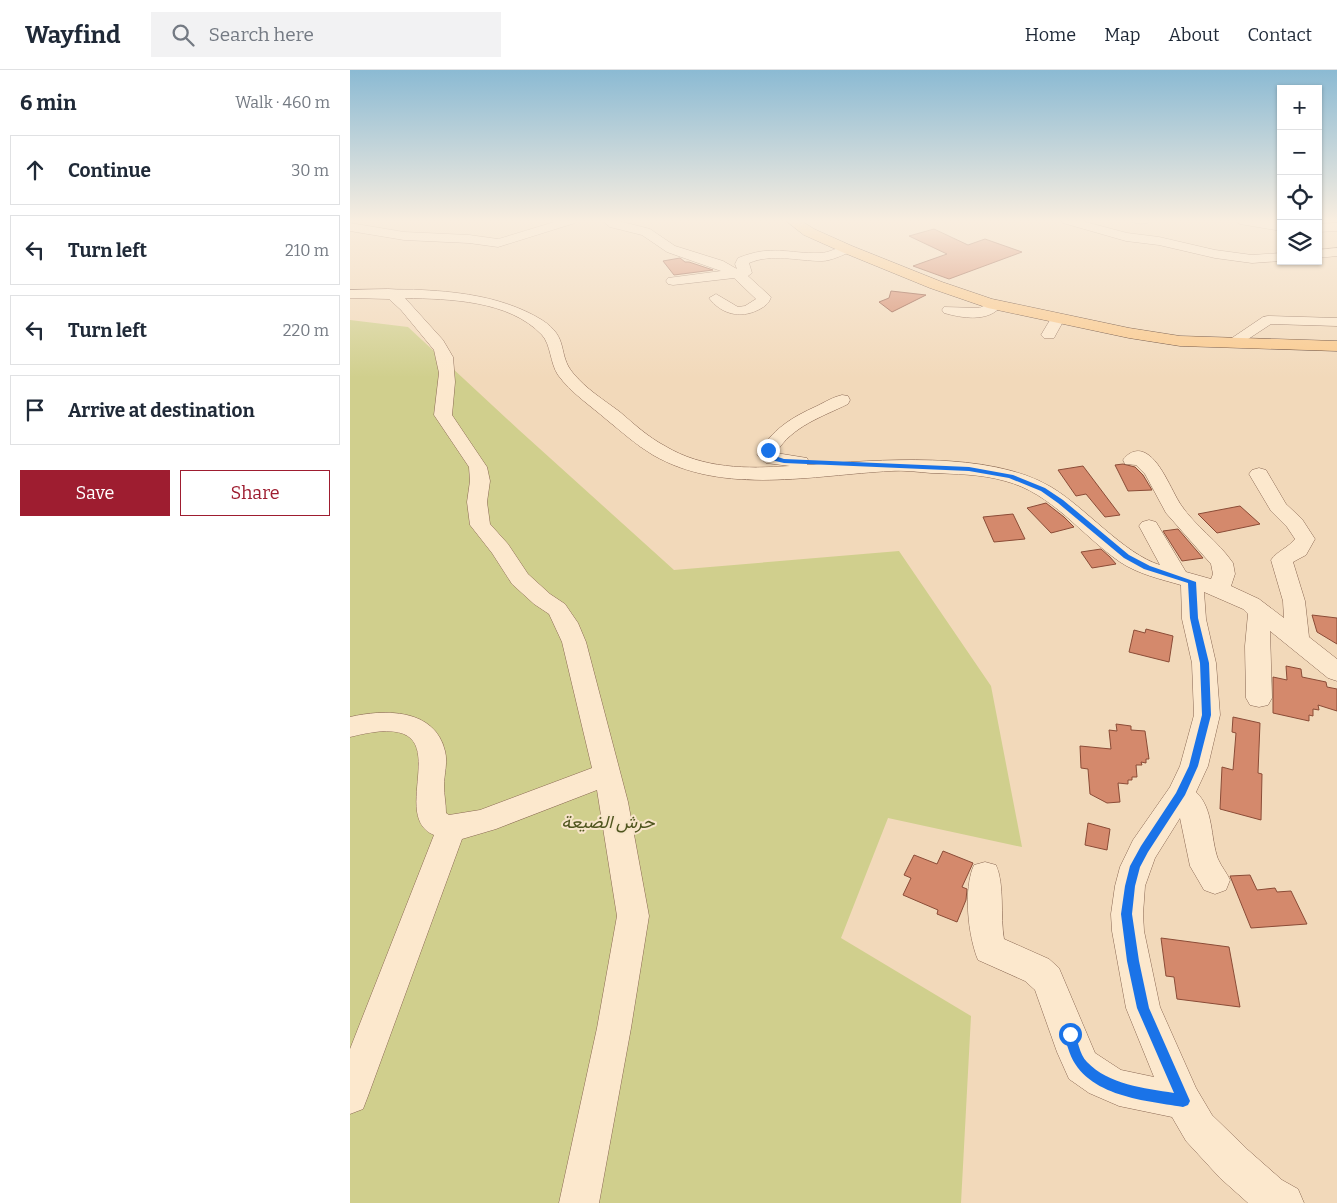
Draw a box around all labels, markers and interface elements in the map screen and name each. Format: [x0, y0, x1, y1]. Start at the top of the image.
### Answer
search box [151, 12, 501, 57]
text: Wayfind [25, 21, 121, 49]
icon: search [169, 21, 197, 49]
text: Search here [209, 23, 314, 46]
text: Home [1025, 24, 1076, 46]
text: Map [1104, 24, 1140, 46]
text: About [1168, 24, 1219, 46]
text: Contact [1247, 24, 1312, 46]
map controls [1277, 85, 1322, 265]
button: + [1277, 85, 1322, 130]
text: 6 min [20, 90, 76, 116]
text: Walk · 460 m [235, 93, 330, 112]
button: − [1277, 130, 1322, 175]
icon: ahead [21, 156, 49, 184]
text: Continue [68, 159, 151, 182]
text: 30 m [291, 161, 329, 180]
button: locate [1277, 175, 1322, 220]
button: layers [1277, 220, 1322, 265]
icon: left [21, 236, 49, 264]
text: Turn left [68, 239, 147, 262]
text: 210 m [285, 241, 329, 260]
icon: left [21, 316, 49, 344]
text: Turn left [68, 319, 147, 342]
text: 220 m [283, 321, 329, 340]
icon: arrive [21, 396, 49, 424]
text: Arrive at destination [68, 399, 255, 422]
route end [757, 439, 780, 462]
button: Save [20, 470, 170, 516]
button: Share [180, 470, 330, 516]
park label: حرش الضيعة [561, 811, 656, 833]
route start [1059, 1023, 1082, 1046]

